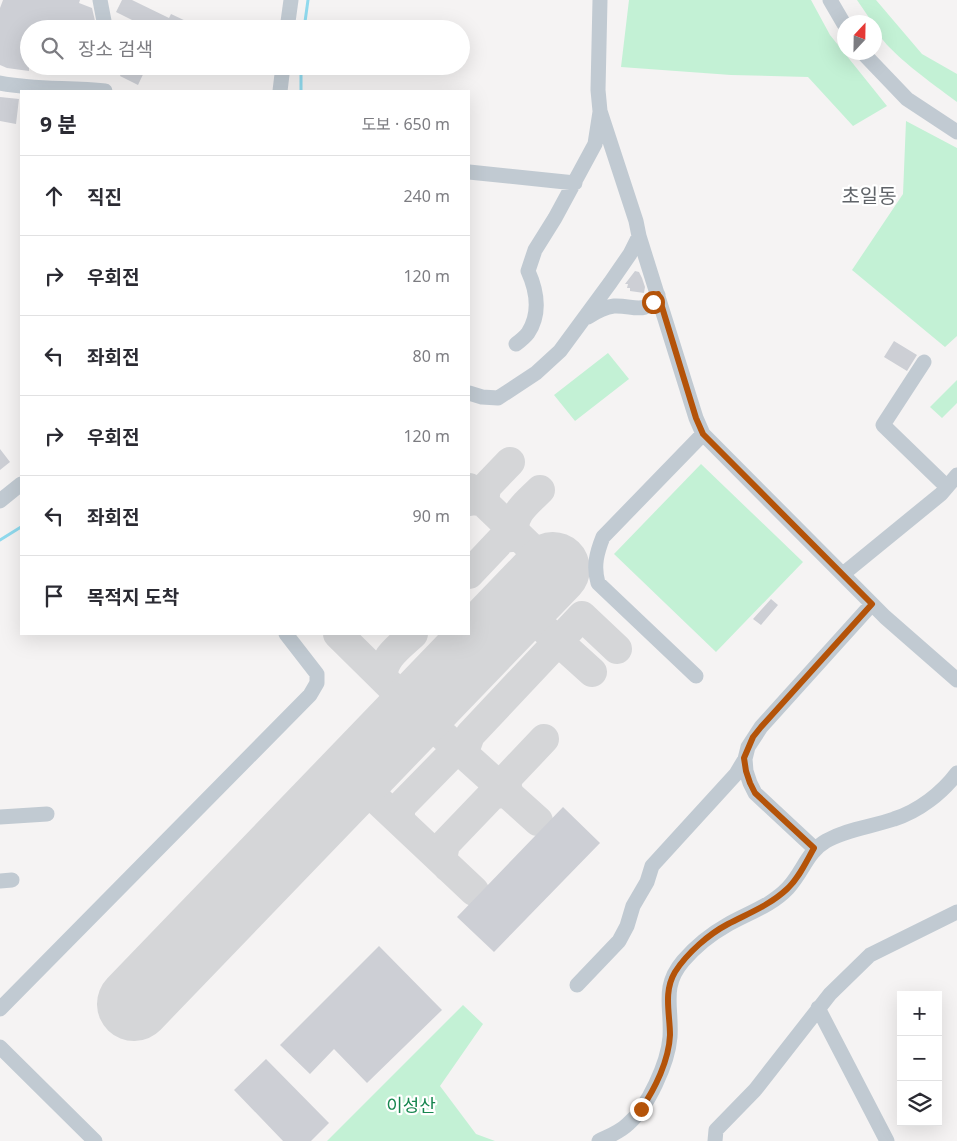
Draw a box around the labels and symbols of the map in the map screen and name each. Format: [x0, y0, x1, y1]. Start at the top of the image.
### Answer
north arrow [837, 15, 882, 60]
district label: 초일동 [841, 182, 897, 209]
route start [642, 291, 665, 314]
park label: 이성산 [386, 1093, 436, 1117]
route end [630, 1098, 653, 1121]

